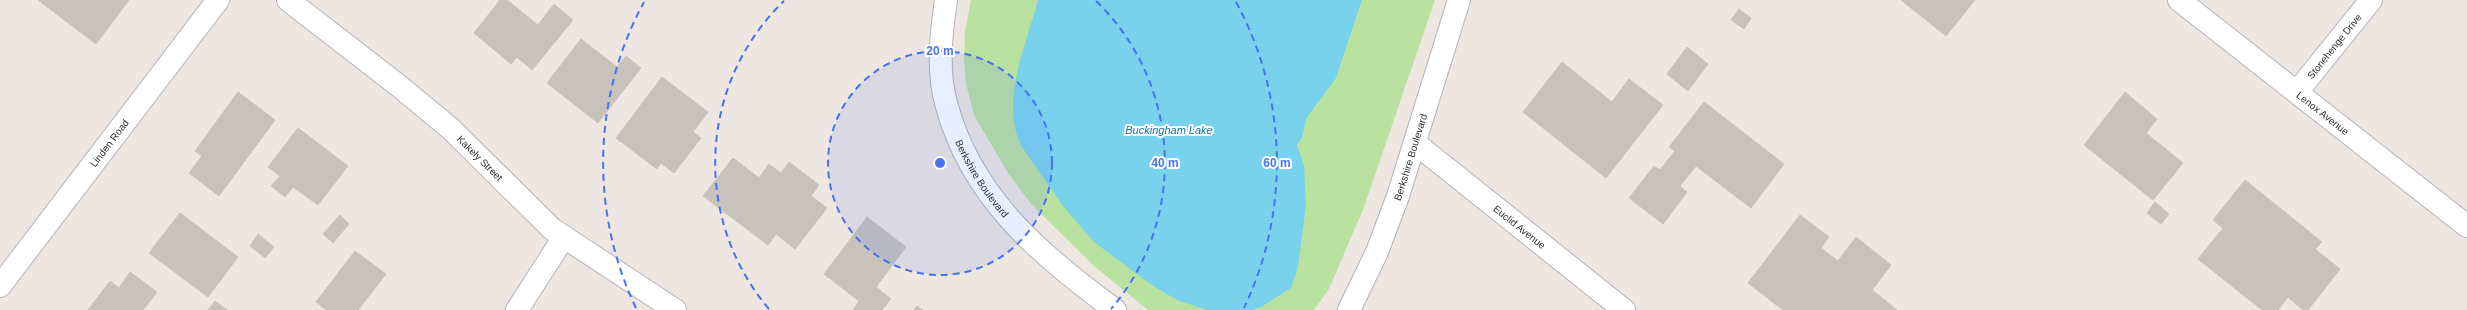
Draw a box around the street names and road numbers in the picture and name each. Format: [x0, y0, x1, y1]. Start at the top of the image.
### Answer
street label: Stonehenge Drive [2305, 11, 2364, 81]
street label: Lenox Avenue [2294, 90, 2351, 137]
street label: Berkshire Boulevard [1392, 113, 1429, 202]
street label: Linden Road [88, 117, 131, 169]
street label: Kakely Street [455, 133, 505, 183]
street label: Berkshire Boulevard [953, 138, 1011, 220]
street label: Euclid Avenue [1491, 203, 1548, 251]

